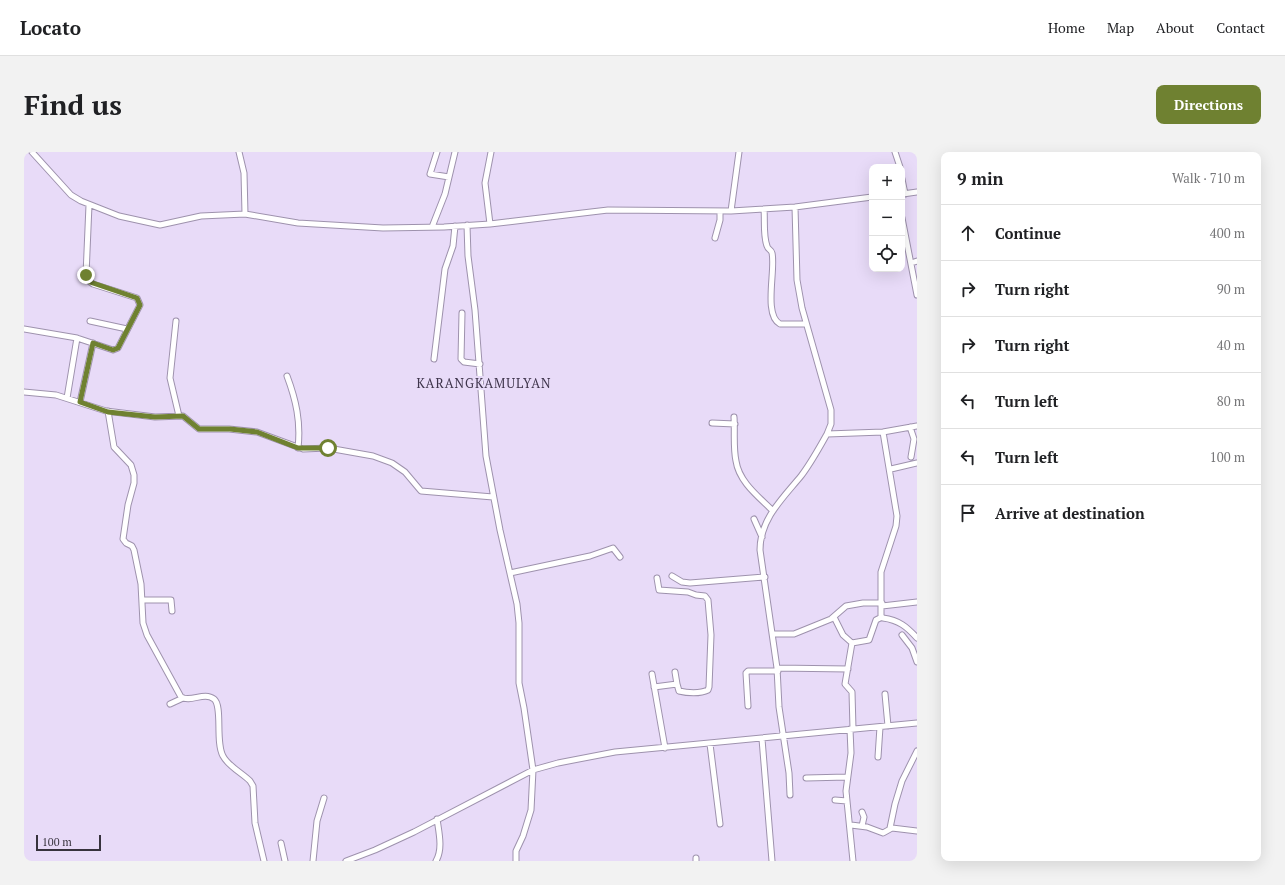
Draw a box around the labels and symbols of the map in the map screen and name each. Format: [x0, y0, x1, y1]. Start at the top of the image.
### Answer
route end [77, 266, 95, 284]
district label: KARANGKAMULYAN [416, 374, 552, 392]
route start [319, 439, 337, 457]
scale bar [36, 833, 101, 852]

